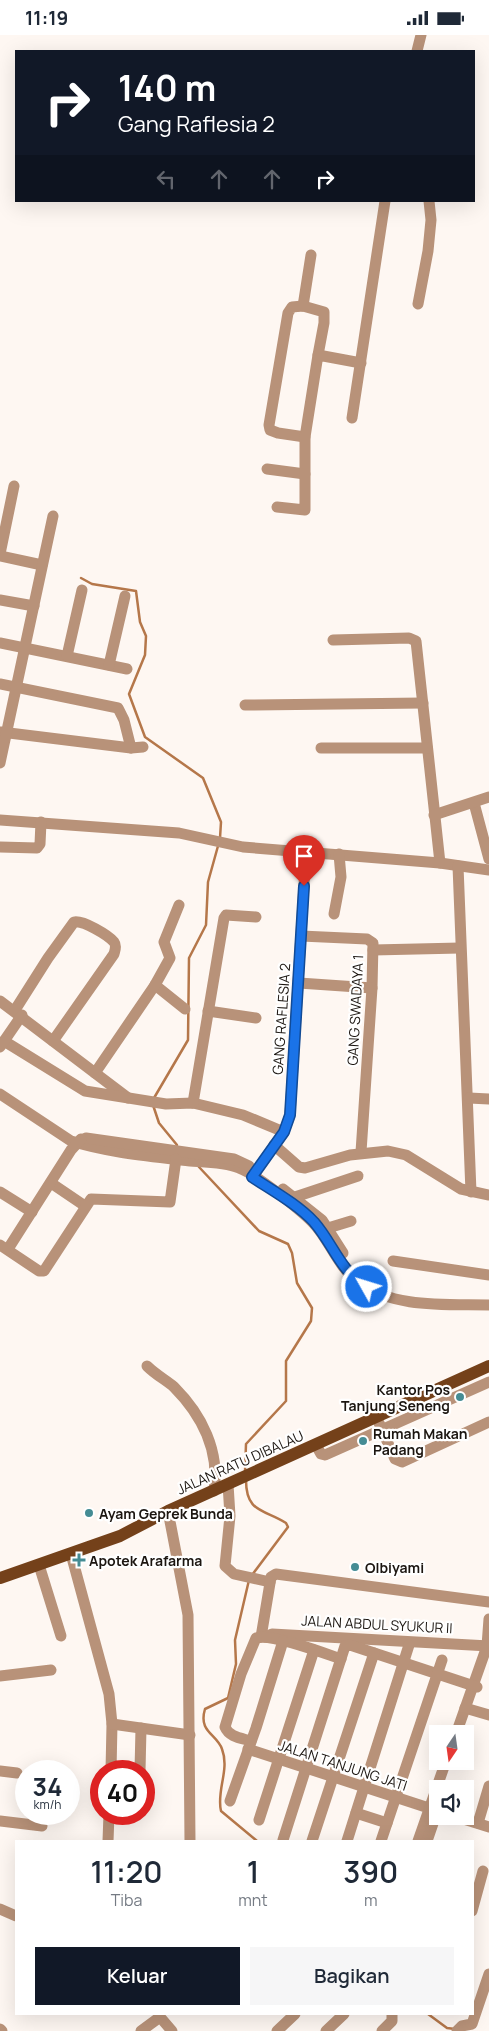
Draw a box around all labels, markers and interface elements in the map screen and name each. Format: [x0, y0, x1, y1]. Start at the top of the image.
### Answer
text: 11:19 [25, 5, 68, 31]
text: 140 m [118, 64, 216, 112]
icon: right [35, 70, 100, 135]
text: Gang Raflesia 2 [118, 109, 275, 139]
icon: left [152, 165, 180, 193]
icon: ahead [205, 165, 233, 193]
icon: ahead [258, 165, 286, 193]
icon: right [311, 165, 339, 193]
pin [283, 835, 325, 886]
icon: arrive [290, 842, 318, 870]
street label: GANG SWADAYA 1 [343, 954, 367, 1066]
street label: GANG RAFLESIA 2 [268, 963, 294, 1075]
position arrow [340, 1260, 392, 1312]
place label: Kantor Pos Tanjung Seneng [341, 1380, 450, 1415]
marker: Kantor Pos Tanjung Seneng [454, 1391, 466, 1403]
place label: Rumah Makan Padang [373, 1424, 468, 1459]
street label: JALAN RATU DIBALAU [174, 1425, 306, 1499]
marker: Rumah Makan Padang [357, 1435, 369, 1447]
place label: Ayam Geprek Bunda [99, 1504, 233, 1523]
marker: Ayam Geprek Bunda [83, 1507, 95, 1519]
place label: Apotek Arafarma [89, 1551, 202, 1570]
marker: Apotek Arafarma [73, 1554, 85, 1566]
place label: Olbiyami [365, 1558, 424, 1577]
marker: Olbiyami [349, 1561, 361, 1573]
street label: JALAN ABDUL SYUKUR II [301, 1611, 453, 1637]
north arrow [429, 1725, 474, 1770]
map controls [429, 1725, 474, 1825]
street label: JALAN TANJUNG JATI [276, 1735, 410, 1795]
speed limit sign: 40 [90, 1760, 155, 1825]
text: 34 [33, 1769, 62, 1804]
button: sound [429, 1780, 474, 1825]
text: km/h [34, 1796, 61, 1813]
text: 11:20 [91, 1851, 163, 1892]
text: 1 [247, 1851, 259, 1892]
text: 390 [343, 1851, 398, 1892]
text: Tiba [111, 1889, 142, 1911]
text: mnt [238, 1889, 268, 1911]
text: m [364, 1889, 378, 1911]
button: Keluar [35, 1947, 240, 2005]
button: Bagikan [250, 1947, 454, 2005]

